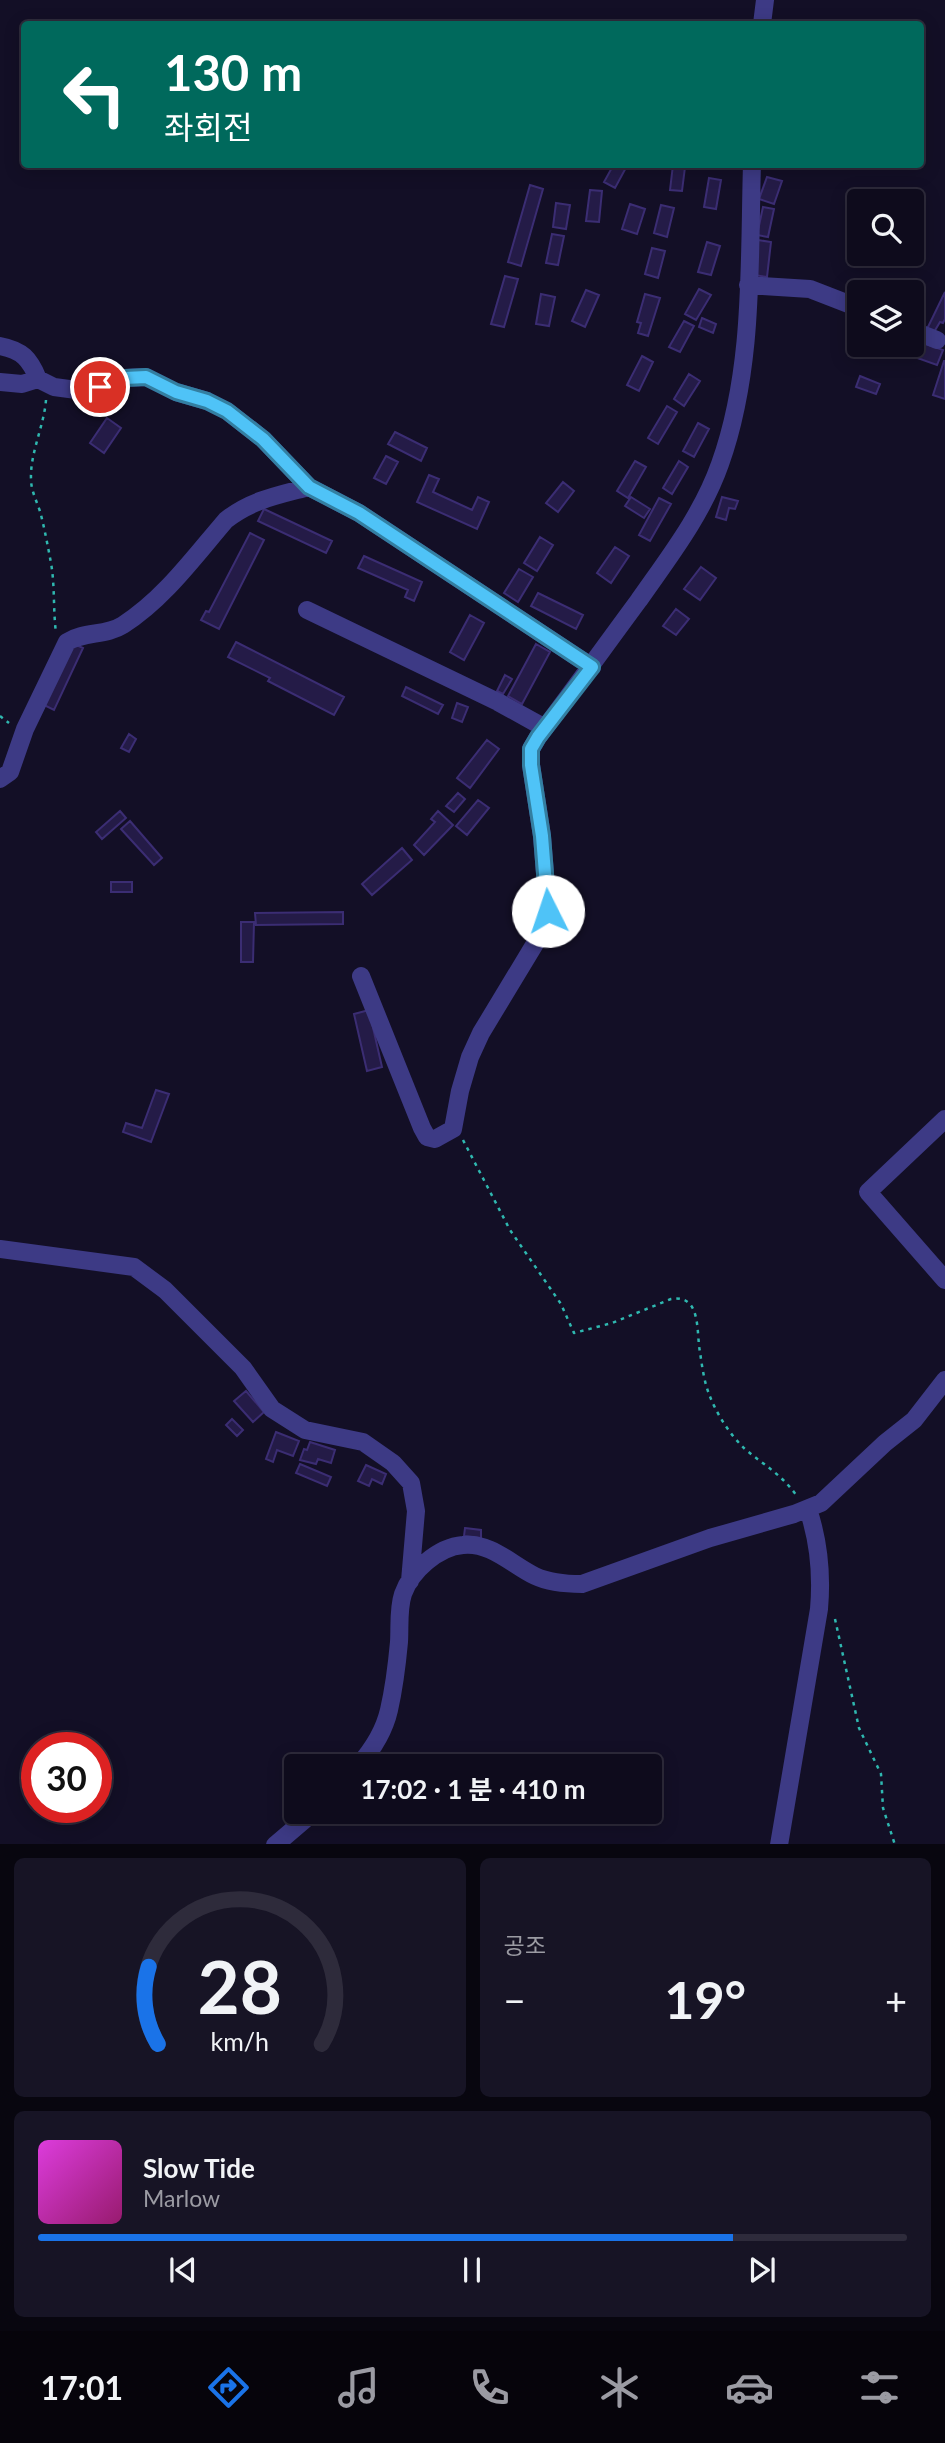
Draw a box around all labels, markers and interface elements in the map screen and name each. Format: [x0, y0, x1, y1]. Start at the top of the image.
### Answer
text: 130 m [164, 43, 302, 101]
icon: left [49, 49, 140, 140]
text: 좌회전 [164, 107, 252, 146]
map controls [847, 189, 924, 357]
button: search [847, 189, 924, 266]
button: layers [847, 280, 924, 357]
pin [70, 357, 130, 417]
icon: arrive [81, 368, 119, 406]
position arrow [511, 874, 585, 948]
speed limit sign: 30 [21, 1732, 112, 1823]
text: 17:02 · 1 분 · 410 m [360, 1773, 586, 1805]
text: 공조 [504, 1931, 546, 1959]
text: 28 [198, 1942, 282, 2030]
text: 19° [664, 1968, 746, 2030]
text: − [504, 1977, 526, 2023]
text: + [885, 1977, 907, 2023]
text: km/h [210, 2025, 269, 2055]
text: Slow Tide [143, 2152, 255, 2184]
text: Marlow [143, 2184, 220, 2212]
icon: previous [164, 2251, 202, 2289]
icon: pause [453, 2251, 491, 2289]
icon: next [743, 2251, 781, 2289]
icon: directions [204, 2363, 253, 2412]
icon: music [334, 2363, 383, 2412]
icon: phone [465, 2363, 514, 2412]
icon: climate [595, 2363, 644, 2412]
icon: car [725, 2363, 774, 2412]
icon: filters [855, 2363, 904, 2412]
text: 17:01 [41, 2368, 123, 2407]

